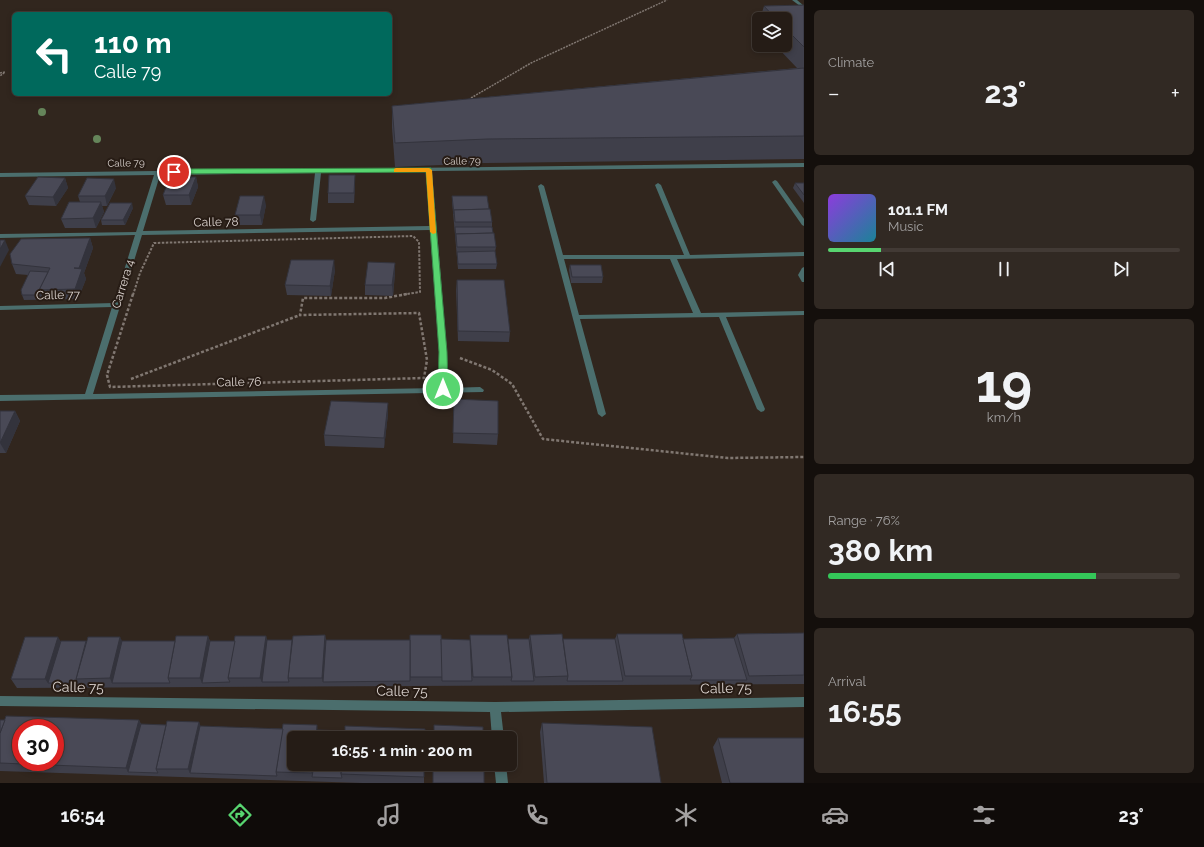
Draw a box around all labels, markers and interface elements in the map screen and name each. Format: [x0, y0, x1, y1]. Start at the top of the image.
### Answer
map controls [752, 12, 792, 52]
button: layers [752, 12, 792, 52]
text: 110 m [94, 27, 172, 60]
icon: left [28, 28, 80, 80]
text: Climate [828, 55, 874, 70]
text: Calle 79 [94, 61, 161, 82]
text: 23° [984, 75, 1026, 110]
text: − [828, 80, 840, 106]
text: + [1171, 80, 1180, 106]
pin [157, 155, 191, 189]
street label: Calle 79 [443, 155, 481, 167]
street label: Calle 79 [107, 157, 145, 169]
icon: arrive [163, 161, 185, 183]
text: 101.1 FM [888, 201, 948, 219]
street label: Calle 78 [193, 215, 239, 229]
text: Music [888, 219, 923, 234]
street label: Carrera 4 [109, 257, 137, 310]
icon: previous [876, 258, 898, 280]
icon: pause [993, 258, 1015, 280]
icon: next [1110, 258, 1132, 280]
street label: Calle 77 [36, 288, 81, 302]
text: 19 [976, 353, 1032, 414]
position arrow [422, 368, 464, 410]
street label: Calle 76 [216, 375, 262, 389]
text: km/h [987, 410, 1021, 425]
text: Range · 76% [828, 513, 900, 528]
text: 380 km [828, 533, 933, 568]
text: Arrival [828, 674, 866, 689]
street label: Calle 75 [52, 679, 104, 695]
street label: Calle 75 [700, 680, 752, 696]
street label: Calle 75 [376, 683, 428, 699]
text: 16:55 [828, 694, 902, 729]
speed limit sign: 30 [12, 719, 64, 771]
text: 16:55 · 1 min · 200 m [332, 742, 472, 760]
icon: directions [226, 801, 254, 829]
icon: music [375, 801, 403, 829]
icon: phone [523, 801, 551, 829]
icon: climate [672, 801, 700, 829]
icon: car [821, 801, 849, 829]
icon: filters [970, 801, 998, 829]
text: 16:54 [60, 805, 105, 826]
text: 23° [1118, 805, 1144, 826]

